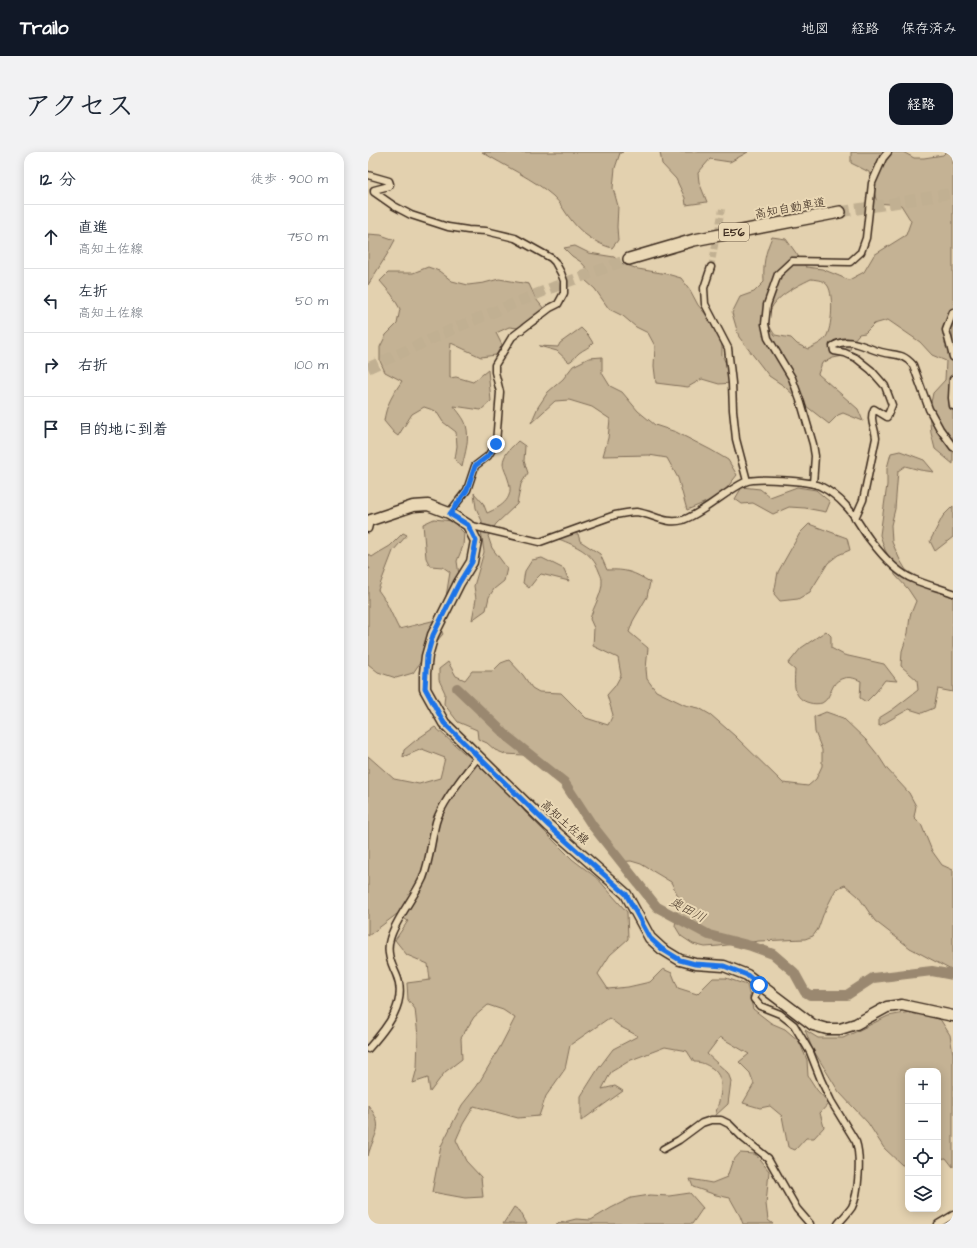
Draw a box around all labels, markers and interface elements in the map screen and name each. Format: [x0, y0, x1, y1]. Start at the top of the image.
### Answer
text: Trailo [20, 15, 69, 42]
text: 地図 [801, 19, 829, 39]
text: 経路 [851, 19, 879, 39]
text: 保存済み [901, 19, 957, 39]
button: 経路 [889, 83, 953, 125]
text: アクセス [24, 87, 134, 126]
text: 12 分 [40, 168, 76, 192]
text: 徒歩 · 900 m [251, 170, 328, 188]
street label: 高知自動車道 [753, 194, 827, 223]
text: 直進 [78, 217, 108, 238]
road number: E56 [719, 223, 749, 241]
icon: ahead [40, 226, 62, 248]
text: 750 m [287, 228, 328, 246]
text: 高知土佐線 [78, 240, 143, 258]
text: 左折 [78, 281, 108, 302]
icon: left [40, 290, 62, 312]
text: 50 m [295, 292, 328, 310]
text: 高知土佐線 [78, 304, 143, 322]
icon: right [40, 354, 62, 376]
text: 右折 [78, 355, 108, 376]
text: 100 m [295, 356, 328, 374]
icon: arrive [40, 418, 62, 440]
text: 目的地に到着 [78, 419, 168, 440]
route end [487, 435, 505, 453]
street label: 高知土佐線 [537, 796, 593, 849]
water label: 奥田川 [666, 893, 709, 927]
route start [750, 976, 768, 994]
map controls [905, 1068, 941, 1212]
button: + [905, 1068, 941, 1104]
button: − [905, 1104, 941, 1140]
button: locate [905, 1140, 941, 1176]
button: layers [905, 1176, 941, 1212]

